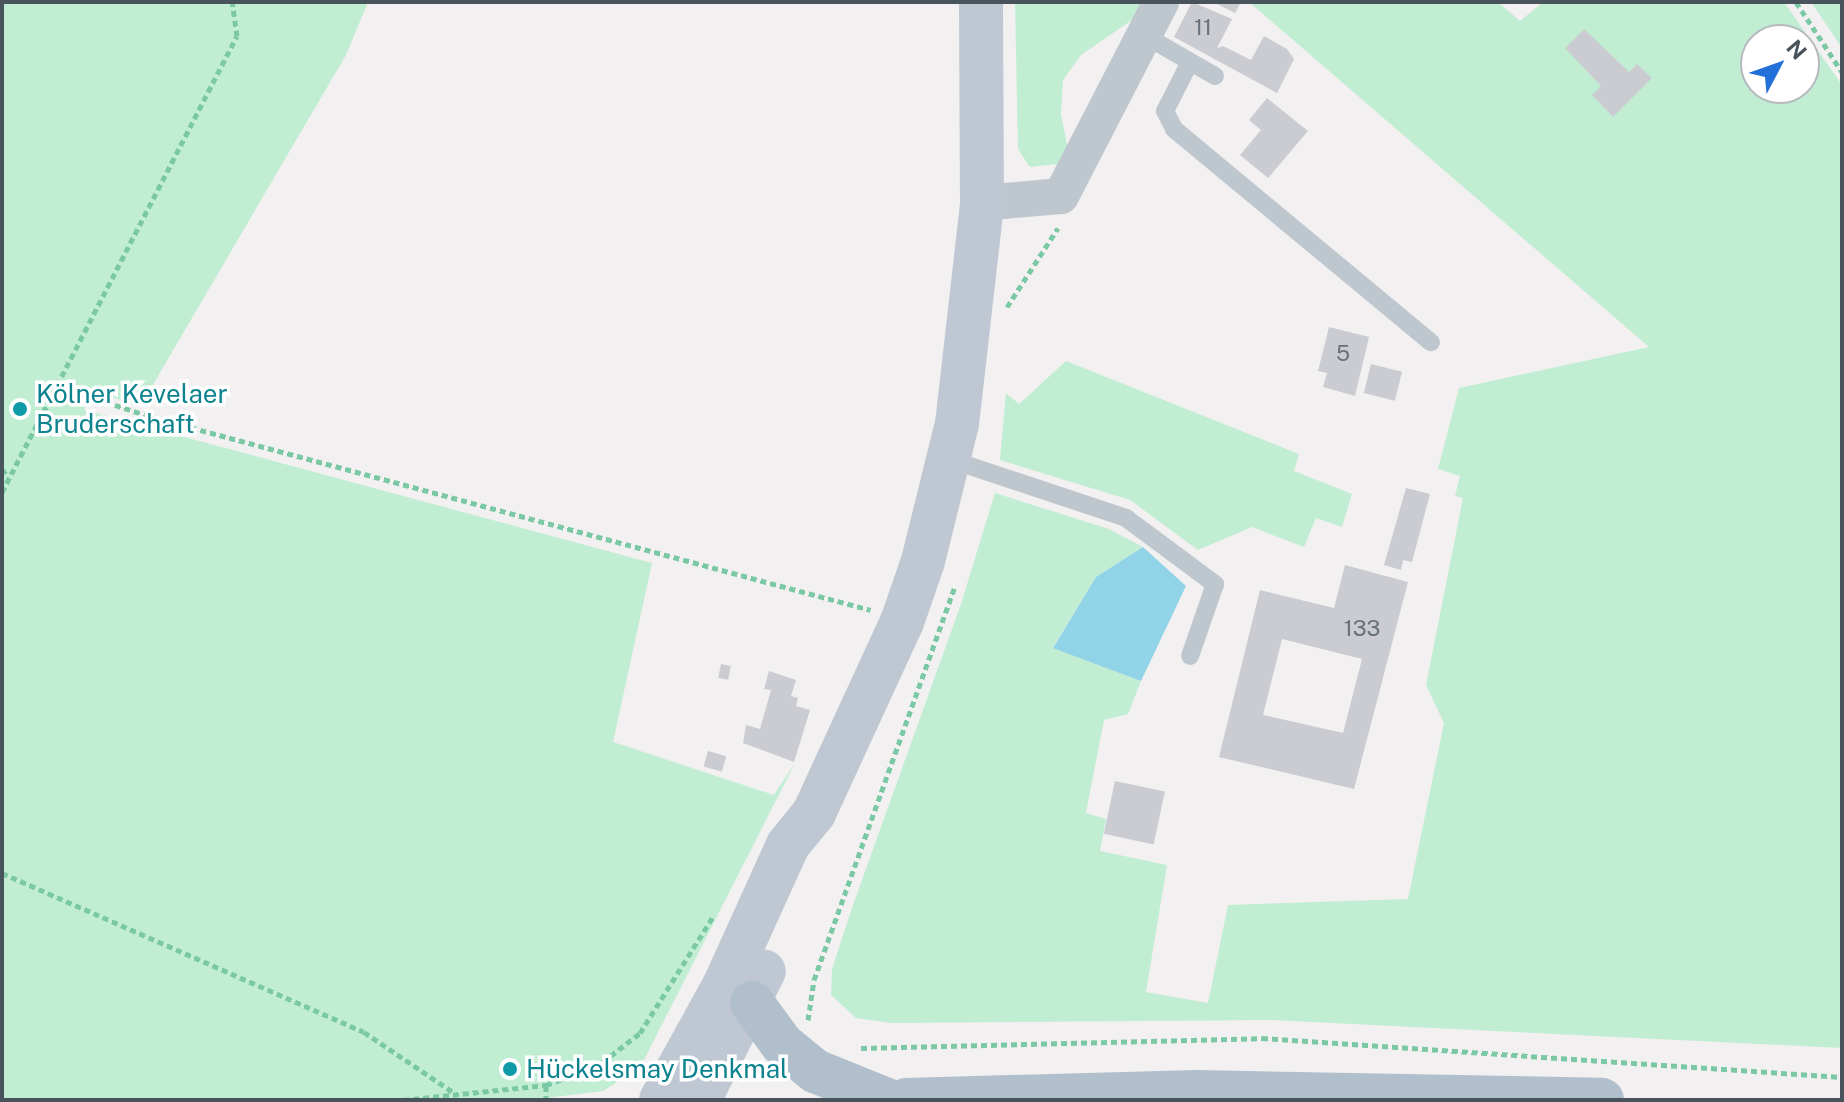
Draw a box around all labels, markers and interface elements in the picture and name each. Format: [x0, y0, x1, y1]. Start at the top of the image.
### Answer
house number: 11 [1194, 15, 1212, 41]
north arrow [1740, 24, 1820, 104]
text: N [1781, 35, 1812, 65]
house number: 5 [1336, 341, 1350, 367]
place label: Kölner Kevelaer Bruderschaft [36, 378, 228, 440]
marker: Kölner Kevelaer Bruderschaft [11, 400, 29, 418]
house number: 133 [1344, 616, 1380, 642]
place label: Hückelsmay Denkmal [526, 1053, 788, 1085]
marker: Hückelsmay Denkmal [501, 1060, 519, 1078]

